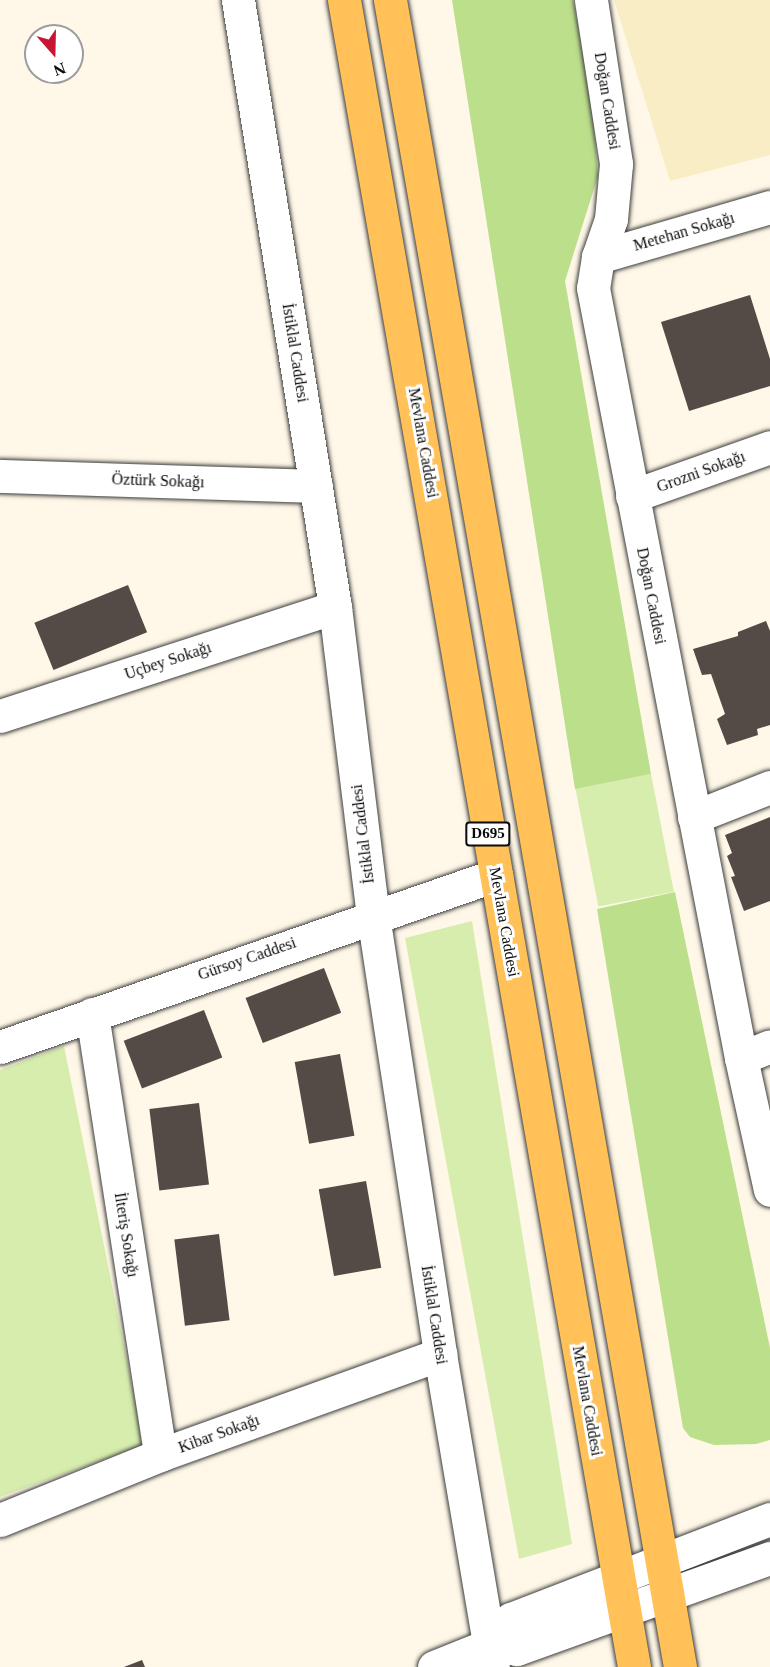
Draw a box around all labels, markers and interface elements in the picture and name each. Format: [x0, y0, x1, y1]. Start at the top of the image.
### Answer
north arrow [24, 24, 84, 84]
street label: Doğan Caddesi [590, 51, 624, 151]
text: N [51, 60, 68, 79]
street label: Metehan Sokağı [631, 208, 737, 256]
street label: İstiklal Caddesi [278, 302, 312, 404]
street label: Mevlana Caddesi [404, 386, 442, 500]
street label: Grozni Sokağı [654, 447, 748, 497]
street label: Öztürk Sokağı [111, 470, 205, 492]
street label: Doğan Caddesi [632, 546, 670, 646]
street label: Uçbey Sokağı [122, 638, 214, 684]
street label: İstiklal Caddesi [347, 783, 379, 885]
road number: D695 [464, 822, 512, 846]
street label: Mevlana Caddesi [485, 865, 523, 979]
street label: Gürsoy Caddesi [195, 933, 299, 985]
street label: İlteriş Sokağı [110, 1191, 142, 1279]
street label: İstiklal Caddesi [417, 1264, 451, 1366]
street label: Mevlana Caddesi [568, 1344, 606, 1458]
street label: Kibar Sokağı [176, 1410, 262, 1458]

